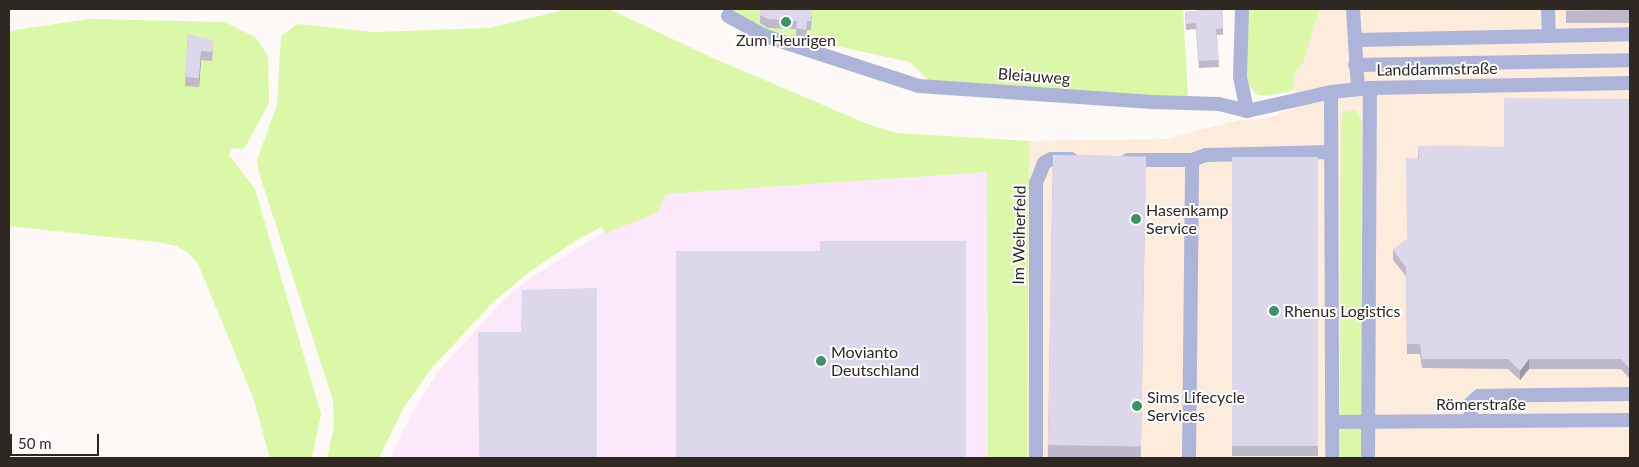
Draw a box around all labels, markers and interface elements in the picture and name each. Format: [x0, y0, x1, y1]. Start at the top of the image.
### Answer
marker: Zum Heurigen [780, 16, 792, 28]
place label: Zum Heurigen [736, 30, 836, 50]
street label: Landdammstraße [1376, 58, 1498, 80]
street label: Bleiauweg [997, 64, 1071, 88]
street label: Im Weiherfeld [1009, 185, 1029, 285]
place label: Hasenkamp Service [1146, 200, 1228, 238]
marker: Hasenkamp Service [1130, 213, 1142, 225]
place label: Rhenus Logistics [1284, 301, 1400, 321]
marker: Rhenus Logistics [1268, 305, 1280, 317]
place label: Movianto Deutschland [831, 342, 919, 380]
marker: Movianto Deutschland [815, 355, 827, 367]
place label: Sims Lifecycle Services [1147, 387, 1245, 425]
street label: Römerstraße [1436, 394, 1526, 414]
marker: Sims Lifecycle Services [1131, 400, 1143, 412]
scale bar [12, 424, 101, 456]
text: 50 m [18, 434, 52, 452]

